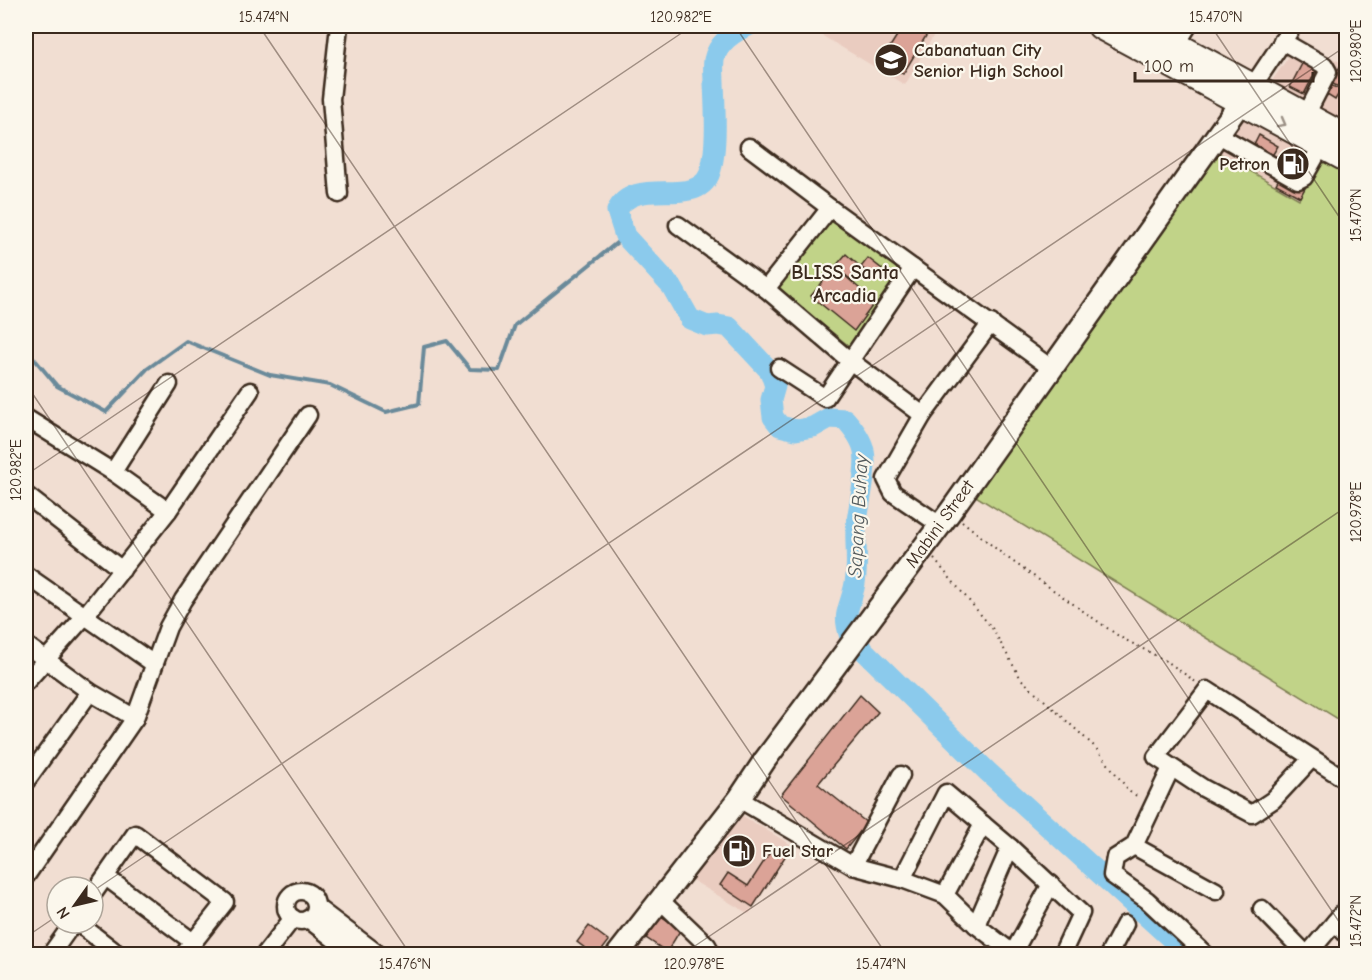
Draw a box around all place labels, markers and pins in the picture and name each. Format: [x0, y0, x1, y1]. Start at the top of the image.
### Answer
place label: Cabanatuan City Senior High School [914, 40, 1063, 82]
school or university icon: Cabanatuan City Senior High School [873, 42, 909, 78]
fuel station icon: Petron [1275, 146, 1311, 182]
place label: Petron [1219, 154, 1270, 175]
fuel station icon: Fuel Star [721, 833, 757, 869]
place label: Fuel Star [762, 841, 834, 862]

